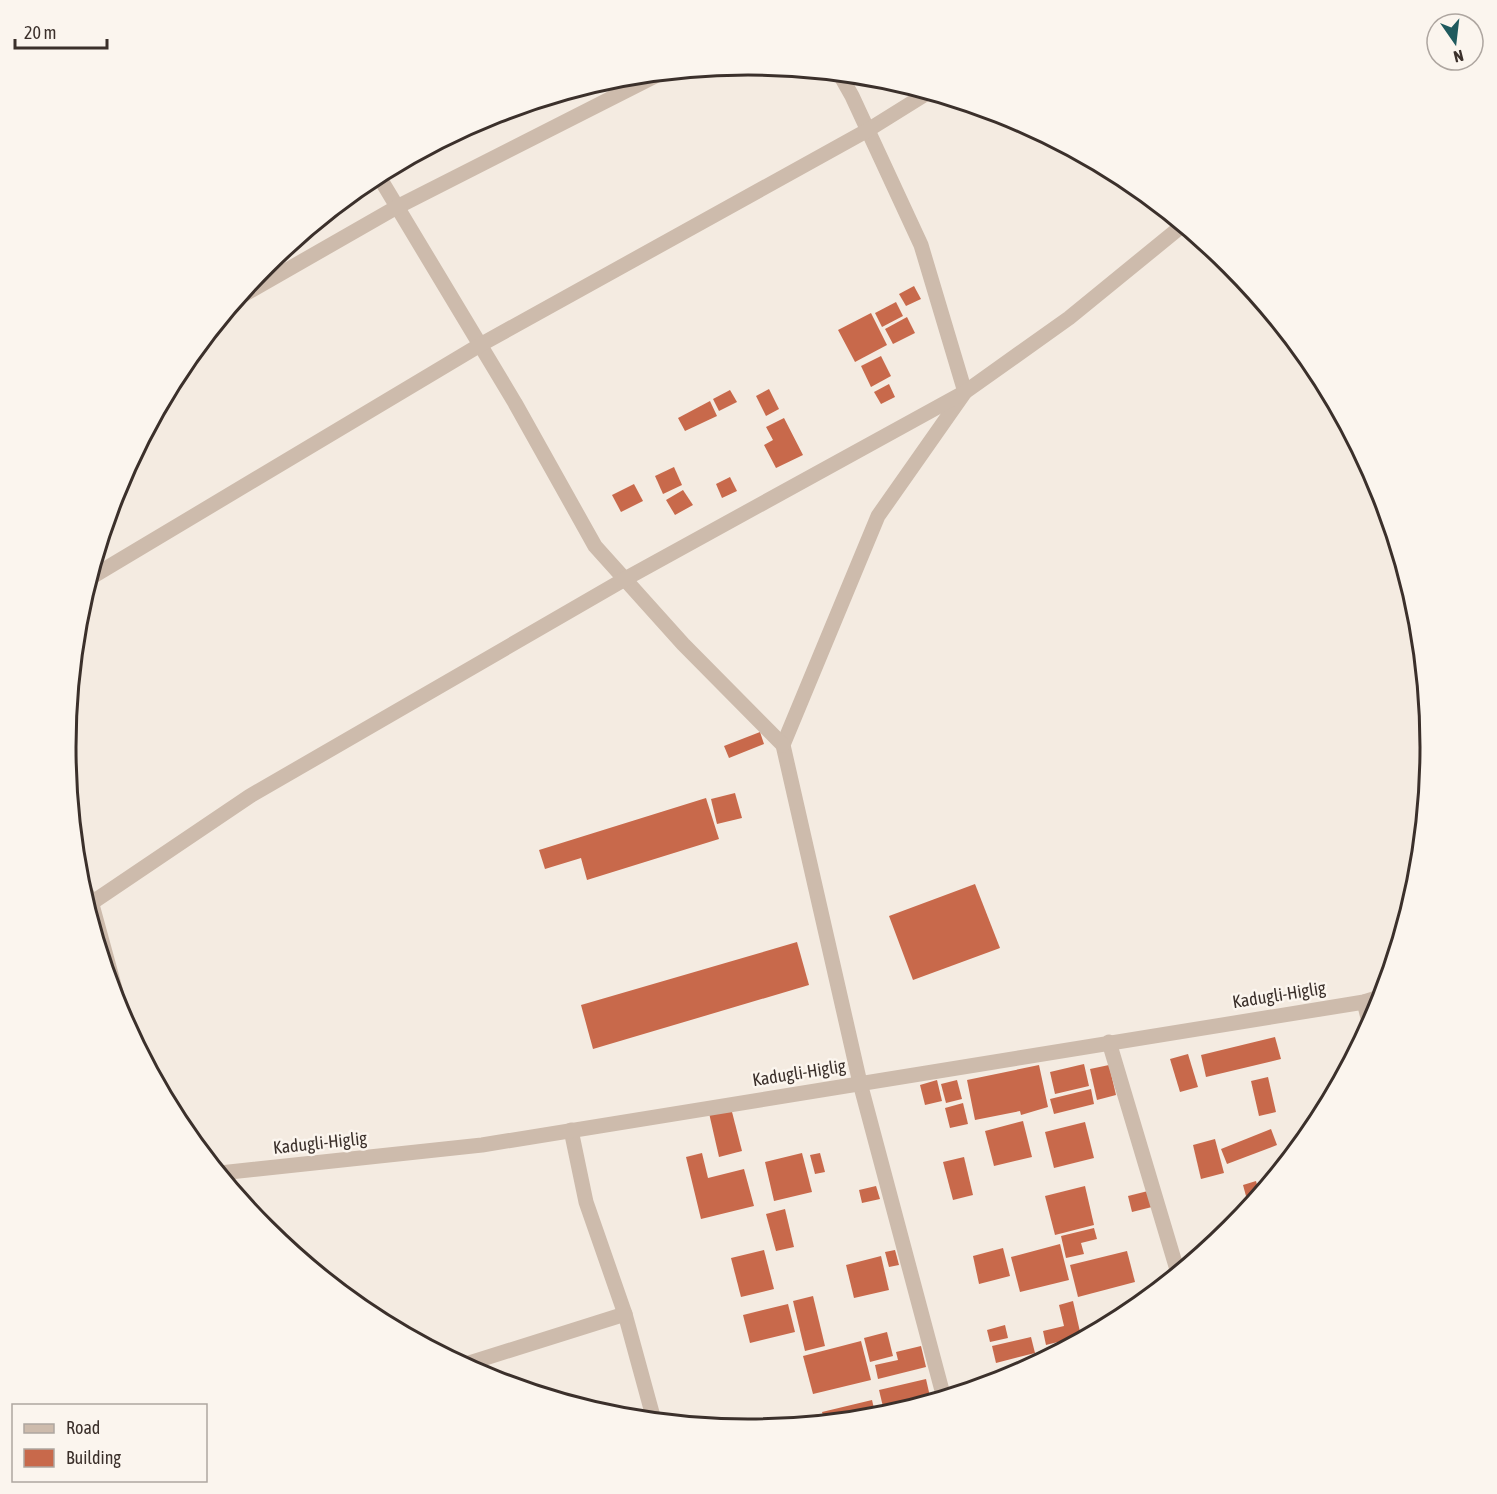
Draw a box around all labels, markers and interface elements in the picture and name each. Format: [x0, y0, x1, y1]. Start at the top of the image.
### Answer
scale bar [15, 12, 106, 50]
north arrow [1425, 12, 1485, 72]
text: 20 m [24, 22, 56, 43]
text: N [1452, 47, 1465, 66]
street label: Kadugli-Higlig [1231, 977, 1327, 1012]
street label: Kadugli-Higlig [751, 1055, 847, 1090]
street label: Kadugli-Higlig [272, 1127, 368, 1158]
legend [12, 1404, 207, 1482]
text: Road [66, 1417, 100, 1438]
text: Building [66, 1447, 121, 1468]

